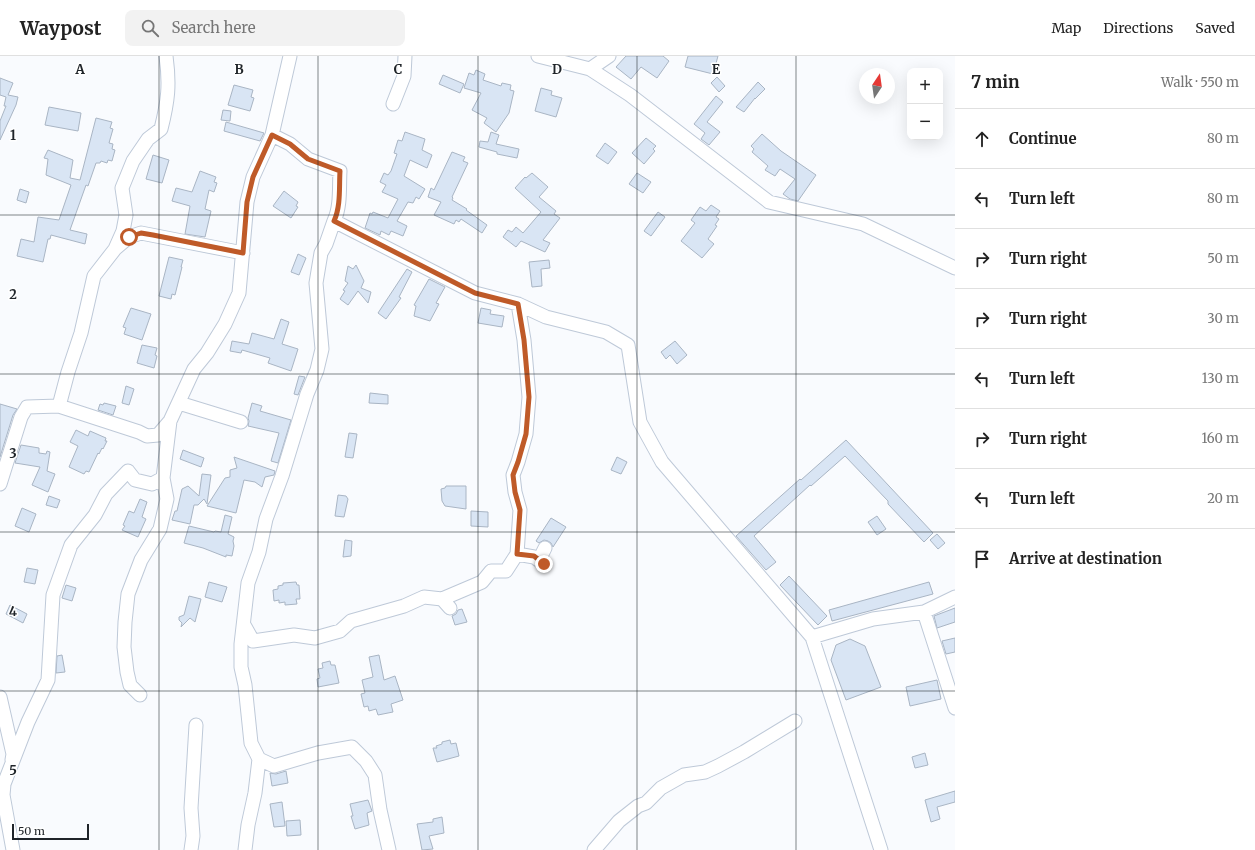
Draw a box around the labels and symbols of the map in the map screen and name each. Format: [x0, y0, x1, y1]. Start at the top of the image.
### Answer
text: A [74, 61, 85, 78]
text: B [234, 61, 244, 78]
text: C [394, 61, 403, 78]
text: D [552, 61, 562, 78]
text: E [712, 61, 721, 78]
north arrow [859, 68, 895, 104]
text: 1 [10, 127, 16, 144]
route start [120, 228, 138, 246]
text: 2 [9, 286, 17, 303]
text: 3 [9, 445, 17, 462]
route end [535, 555, 553, 573]
text: 4 [9, 603, 18, 620]
text: 5 [9, 762, 17, 779]
scale bar [12, 822, 89, 841]

